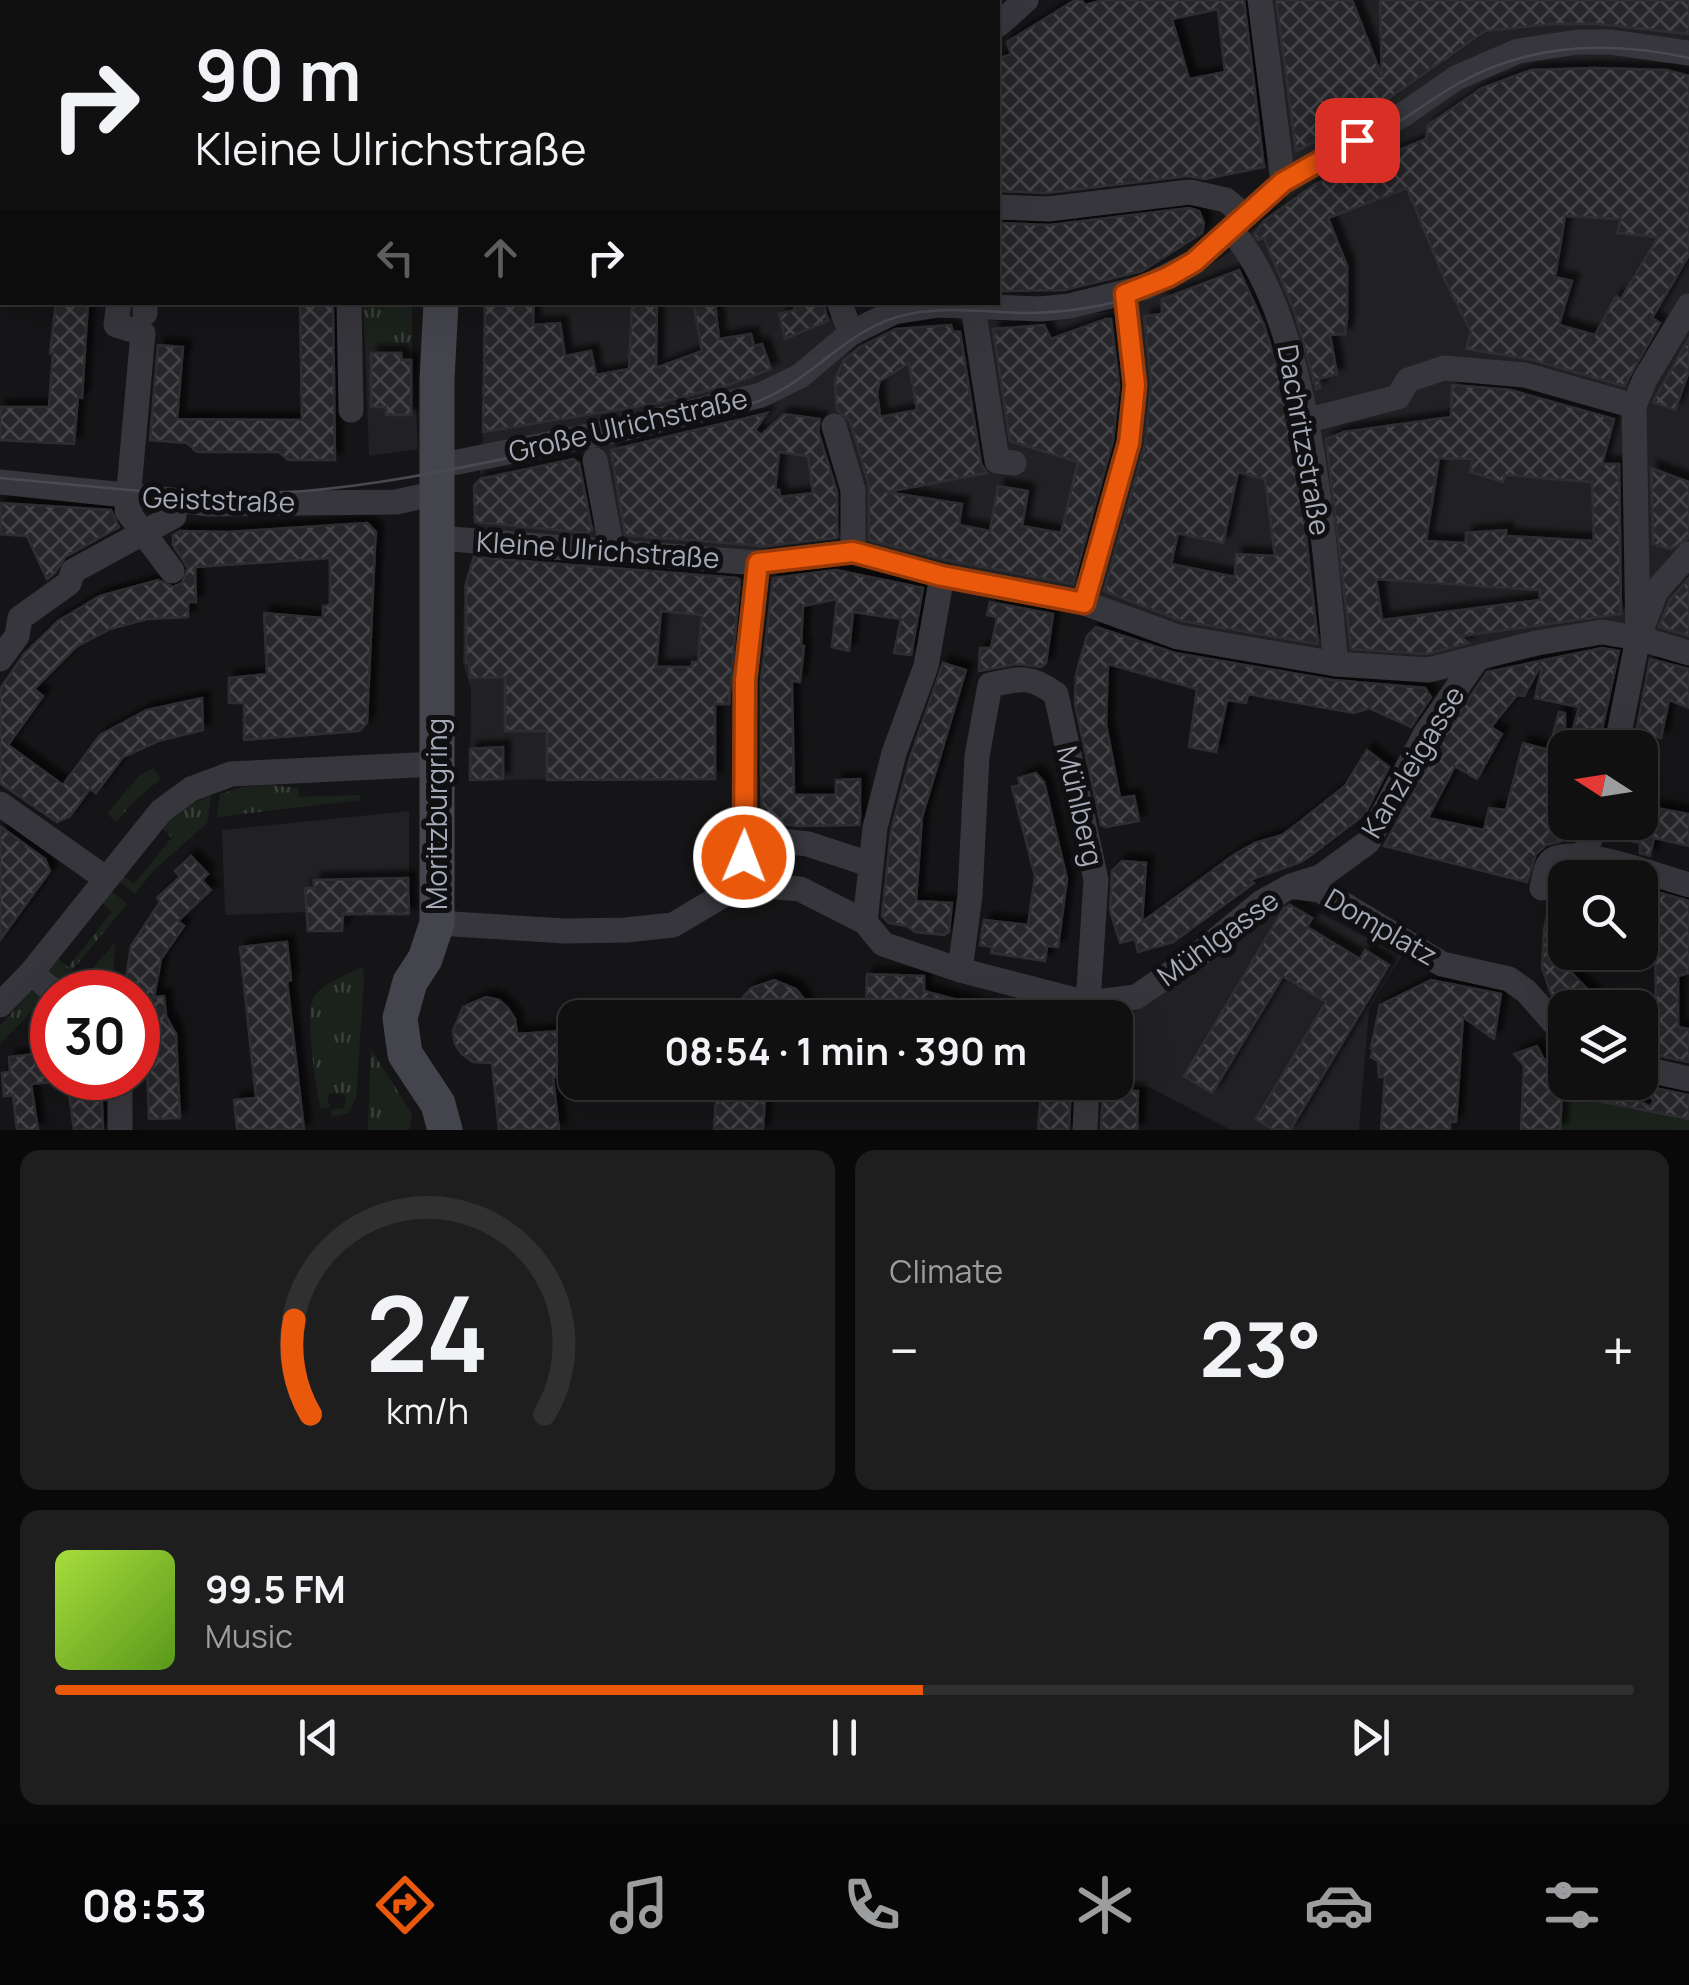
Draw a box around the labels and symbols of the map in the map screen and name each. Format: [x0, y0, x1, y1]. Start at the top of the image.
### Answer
pin [1315, 98, 1400, 183]
street label: Dachritzstraße [1269, 341, 1340, 538]
street label: Große Ulrichstraße [505, 378, 751, 470]
street label: Geiststraße [142, 477, 296, 521]
street label: Kleine Ulrichstraße [475, 522, 721, 576]
street label: Kanzleigasse [1352, 678, 1472, 845]
street label: Moritzburgring [417, 718, 455, 910]
north arrow [1548, 730, 1658, 840]
street label: Mühlberg [1049, 742, 1113, 870]
position arrow [692, 805, 796, 909]
street label: Domplatz [1318, 879, 1445, 974]
street label: Mühlgasse [1149, 880, 1286, 994]
speed limit sign: 30 [30, 970, 160, 1100]

